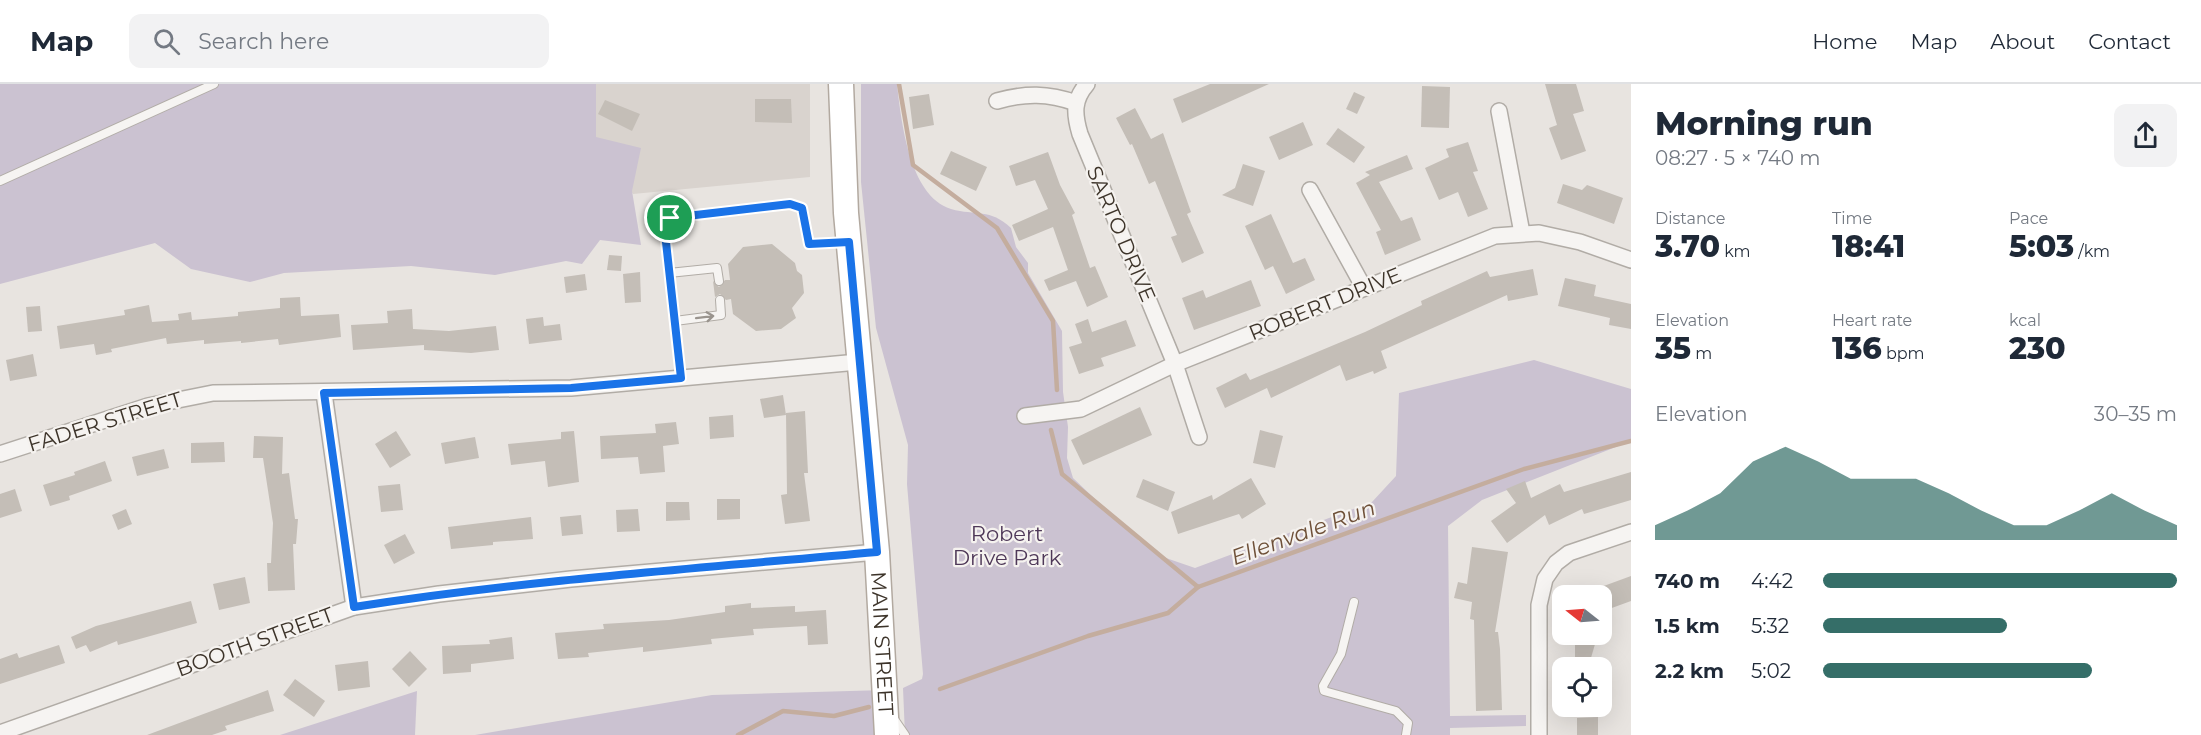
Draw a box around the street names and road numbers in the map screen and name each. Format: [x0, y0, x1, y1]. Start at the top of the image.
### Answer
street label: SARTO DRIVE [1082, 162, 1161, 305]
street label: ROBERT DRIVE [1245, 262, 1405, 346]
street label: FADER STREET [25, 386, 185, 457]
street label: MAIN STREET [866, 571, 899, 716]
street label: BOOTH STREET [173, 601, 337, 682]

